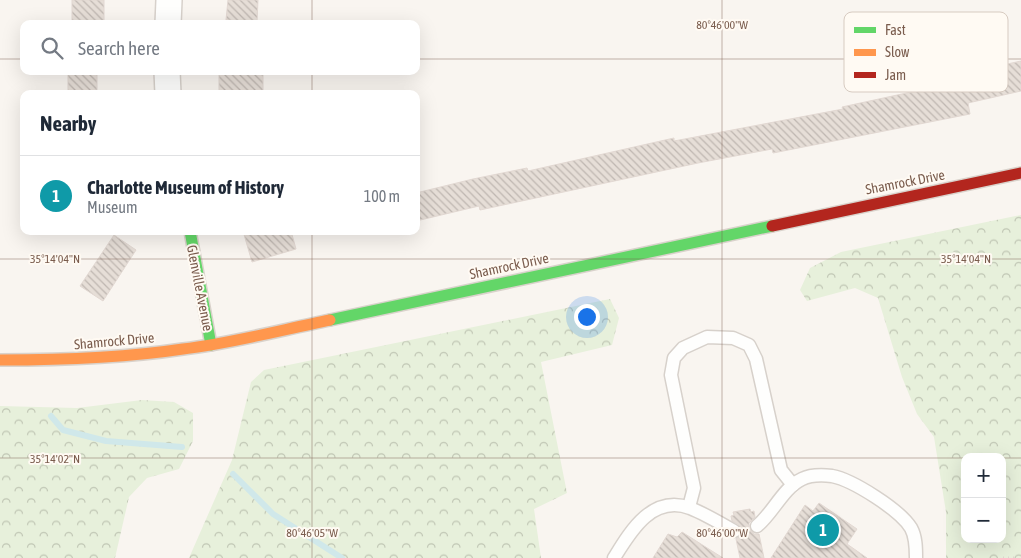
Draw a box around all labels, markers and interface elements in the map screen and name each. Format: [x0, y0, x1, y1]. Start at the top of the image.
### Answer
legend [844, 12, 1008, 92]
text: 80°46'00"W [696, 18, 748, 32]
search box [20, 20, 420, 75]
text: Fast [885, 22, 906, 38]
icon: search [38, 34, 66, 62]
text: Search here [78, 37, 160, 59]
text: Slow [885, 44, 910, 60]
text: Jam [885, 67, 906, 83]
text: Nearby [40, 111, 96, 135]
street label: Shamrock Drive [864, 166, 946, 198]
text: Charlotte Museum of History [87, 176, 284, 198]
text: 1 [52, 187, 60, 205]
text: 100 m [364, 187, 400, 205]
text: Museum [87, 198, 138, 216]
street label: Glenville Avenue [184, 244, 216, 332]
street label: Shamrock Drive [468, 250, 550, 282]
text: 35°14'04"N [30, 252, 80, 266]
text: 35°14'04"N [941, 252, 991, 266]
your location [574, 304, 600, 330]
street label: Shamrock Drive [73, 330, 155, 352]
text: 35°14'02"N [30, 452, 80, 466]
map controls [961, 453, 1006, 543]
button: + [961, 453, 1006, 498]
button: − [961, 498, 1006, 543]
pin: 1 [807, 511, 839, 549]
text: 80°46'05"W [286, 526, 338, 540]
text: 80°46'00"W [696, 526, 748, 540]

